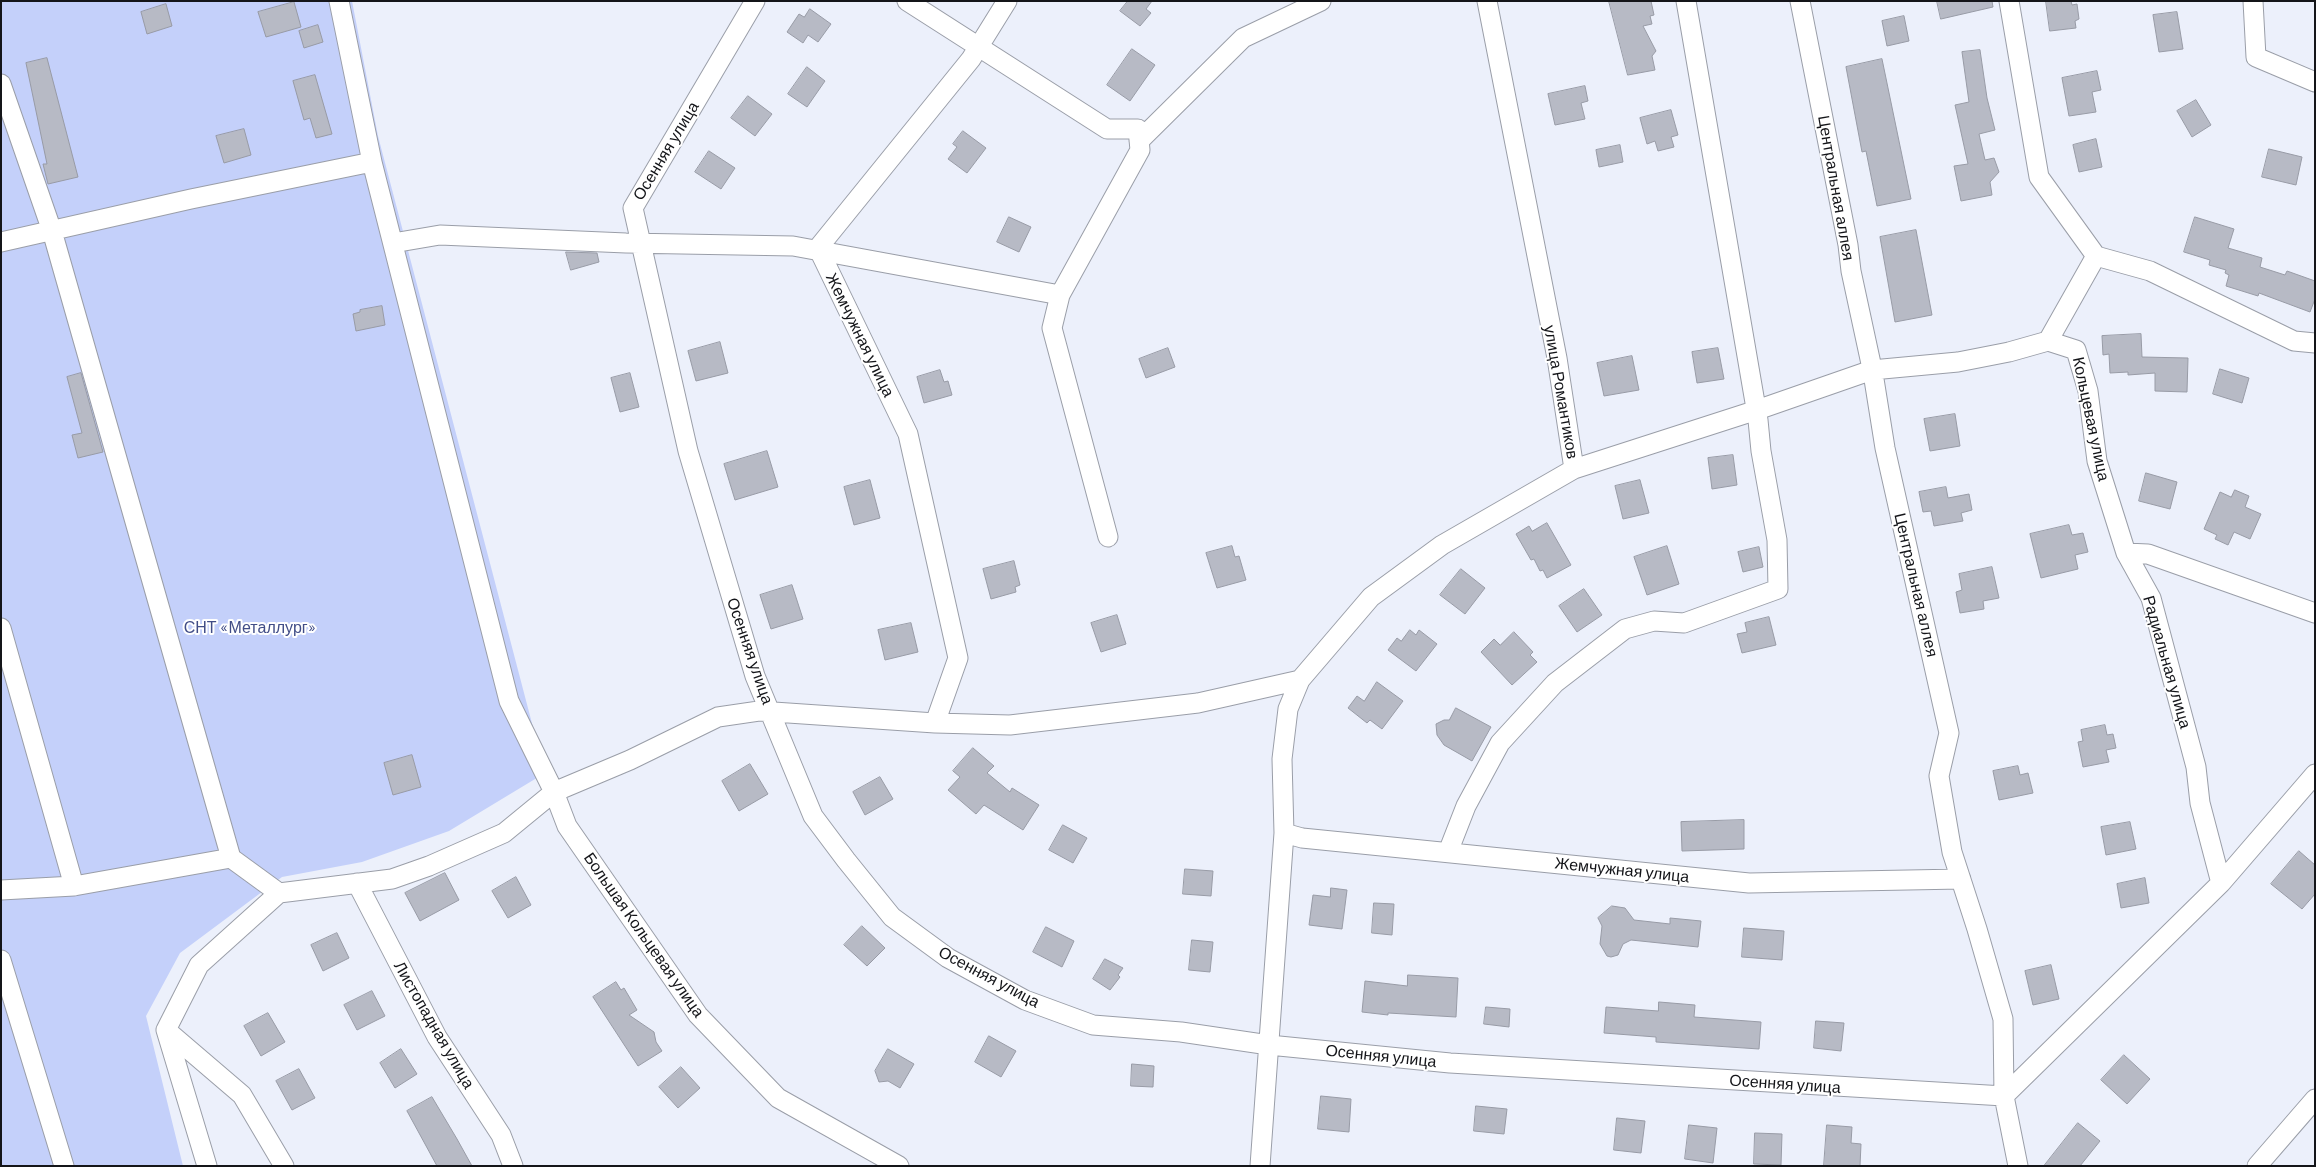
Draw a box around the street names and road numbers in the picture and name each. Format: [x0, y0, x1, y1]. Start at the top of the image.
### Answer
street label: Осенняя улица [629, 98, 703, 204]
street label: Центральная аллея [1814, 114, 1858, 262]
street label: Жемчужная улица [822, 270, 898, 400]
street label: улица Романтиков [1540, 324, 1582, 460]
street label: Кольцевая улица [2068, 355, 2114, 483]
street label: Центральная аллея [1890, 511, 1942, 659]
street label: Радиальная улица [2139, 593, 2195, 731]
street label: Осенняя улица [723, 595, 777, 707]
street label: Большая Кольцевая улица [580, 849, 708, 1021]
street label: Жемчужная улица [1554, 853, 1690, 887]
street label: Осенняя улица [935, 942, 1043, 1012]
street label: Листопадная улица [390, 958, 478, 1092]
street label: Осенняя улица [1325, 1041, 1437, 1071]
street label: Осенняя улица [1729, 1071, 1841, 1097]

